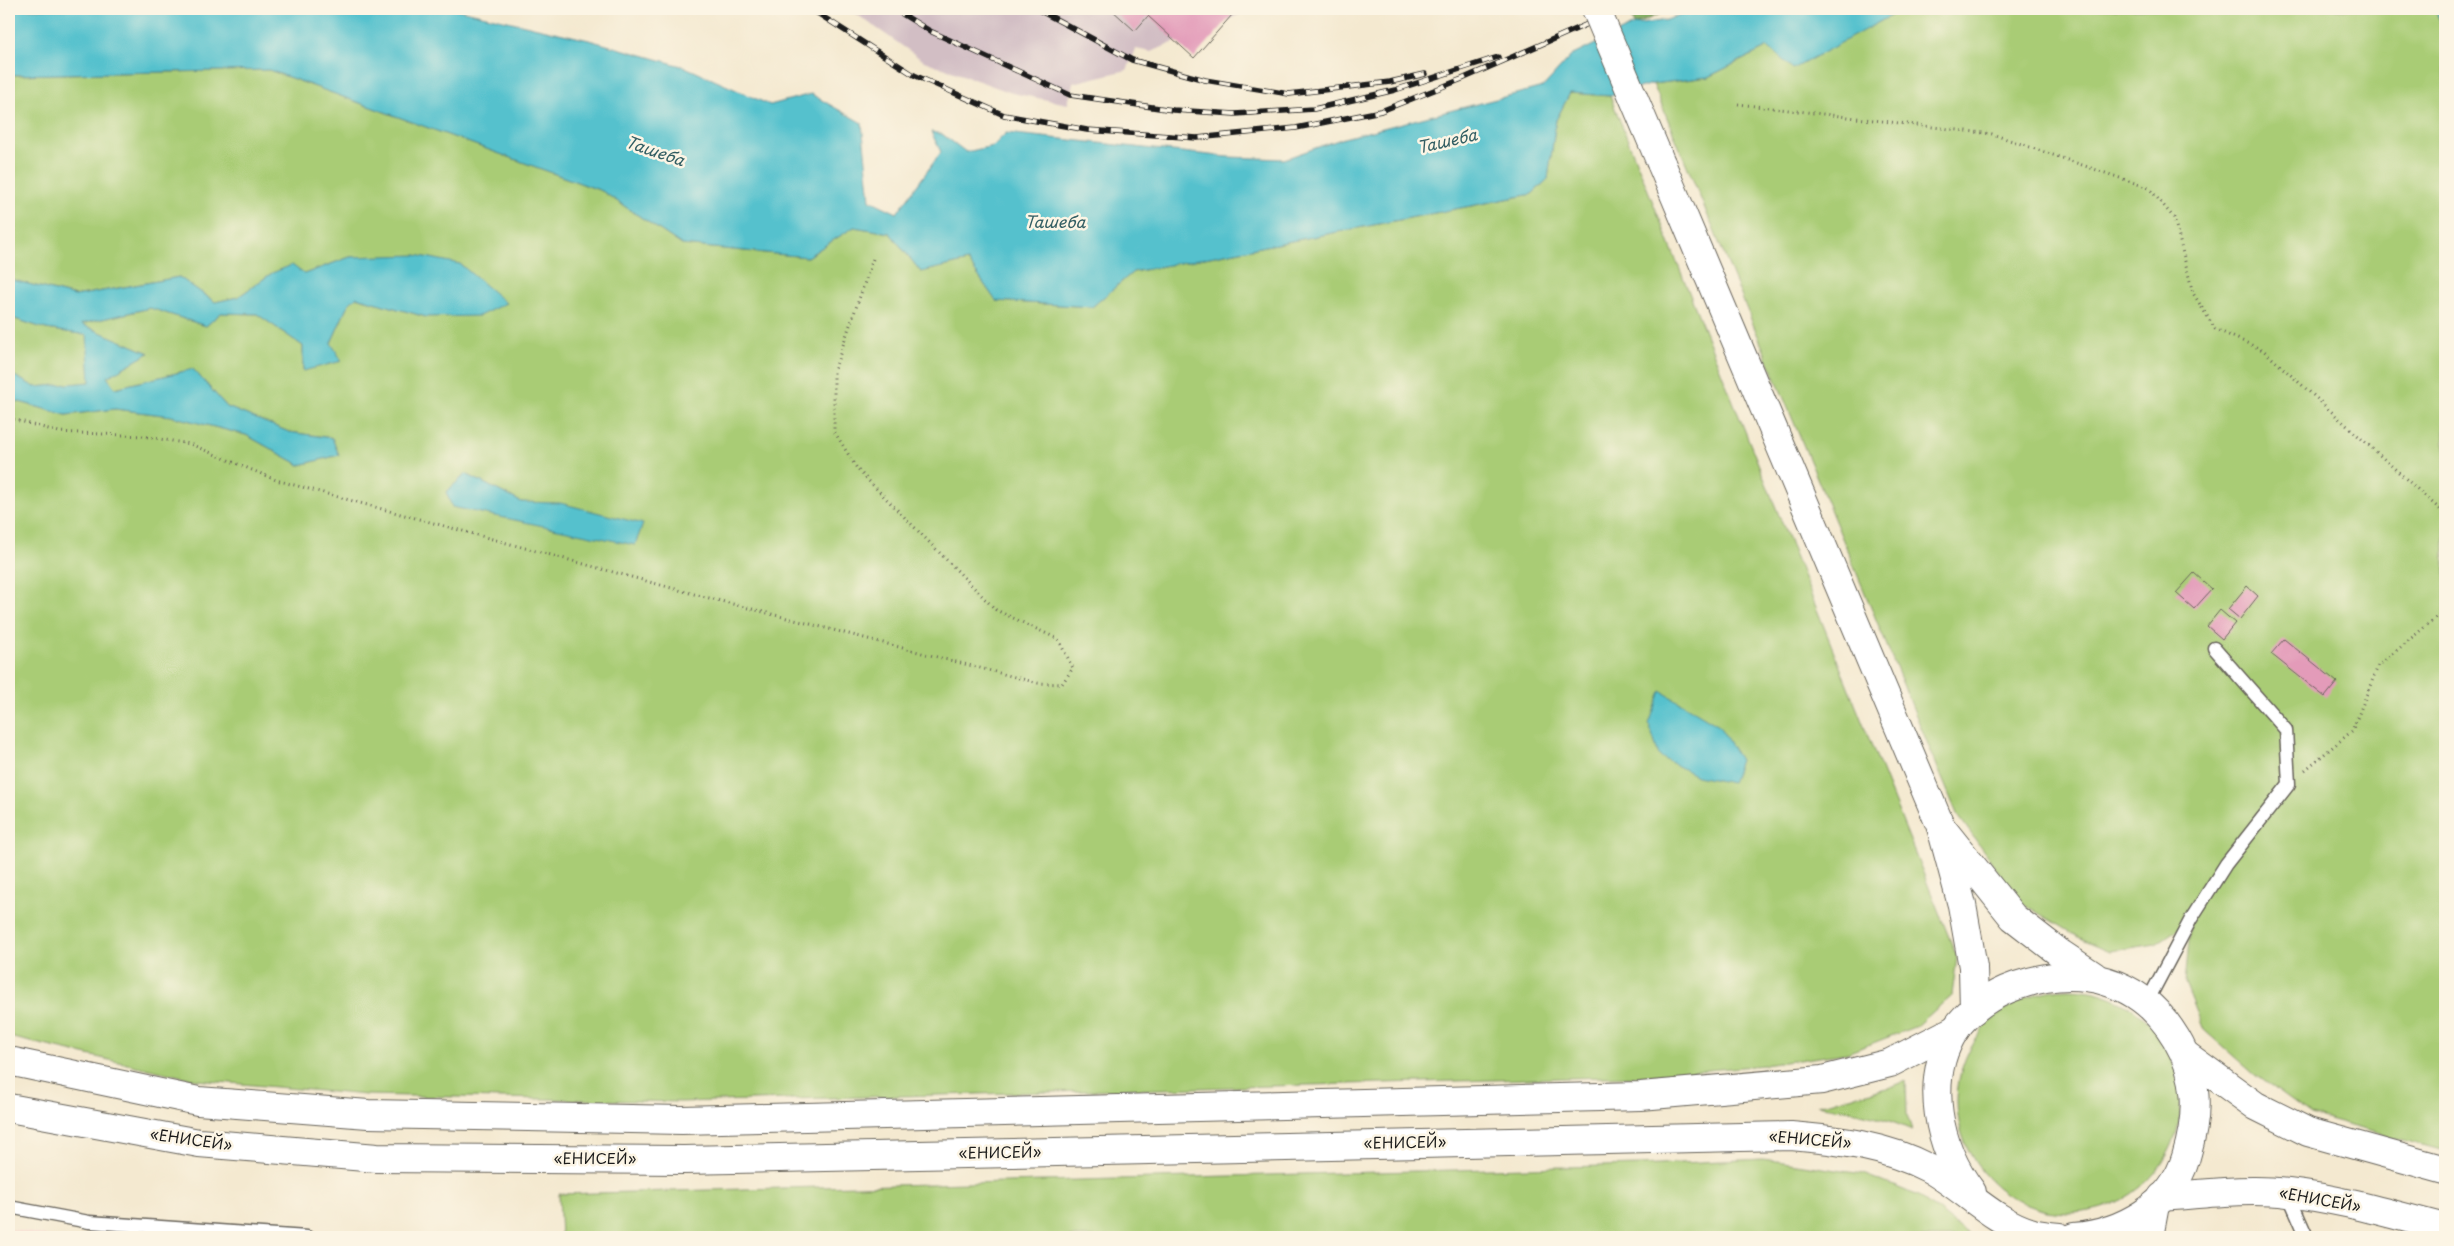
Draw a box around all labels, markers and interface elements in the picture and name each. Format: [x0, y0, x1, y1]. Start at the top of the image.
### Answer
water label: Ташеба [1414, 121, 1480, 159]
water label: Ташеба [623, 129, 689, 172]
water label: Ташеба [1025, 209, 1087, 233]
street label: «ЕНИСЕЙ» [149, 1121, 234, 1156]
street label: «ЕНИСЕЙ» [1768, 1123, 1853, 1154]
street label: «ЕНИСЕЙ» [1363, 1129, 1447, 1154]
street label: «ЕНИСЕЙ» [958, 1139, 1042, 1164]
street label: «ЕНИСЕЙ» [554, 1146, 637, 1169]
street label: «ЕНИСЕЙ» [2278, 1180, 2363, 1217]

